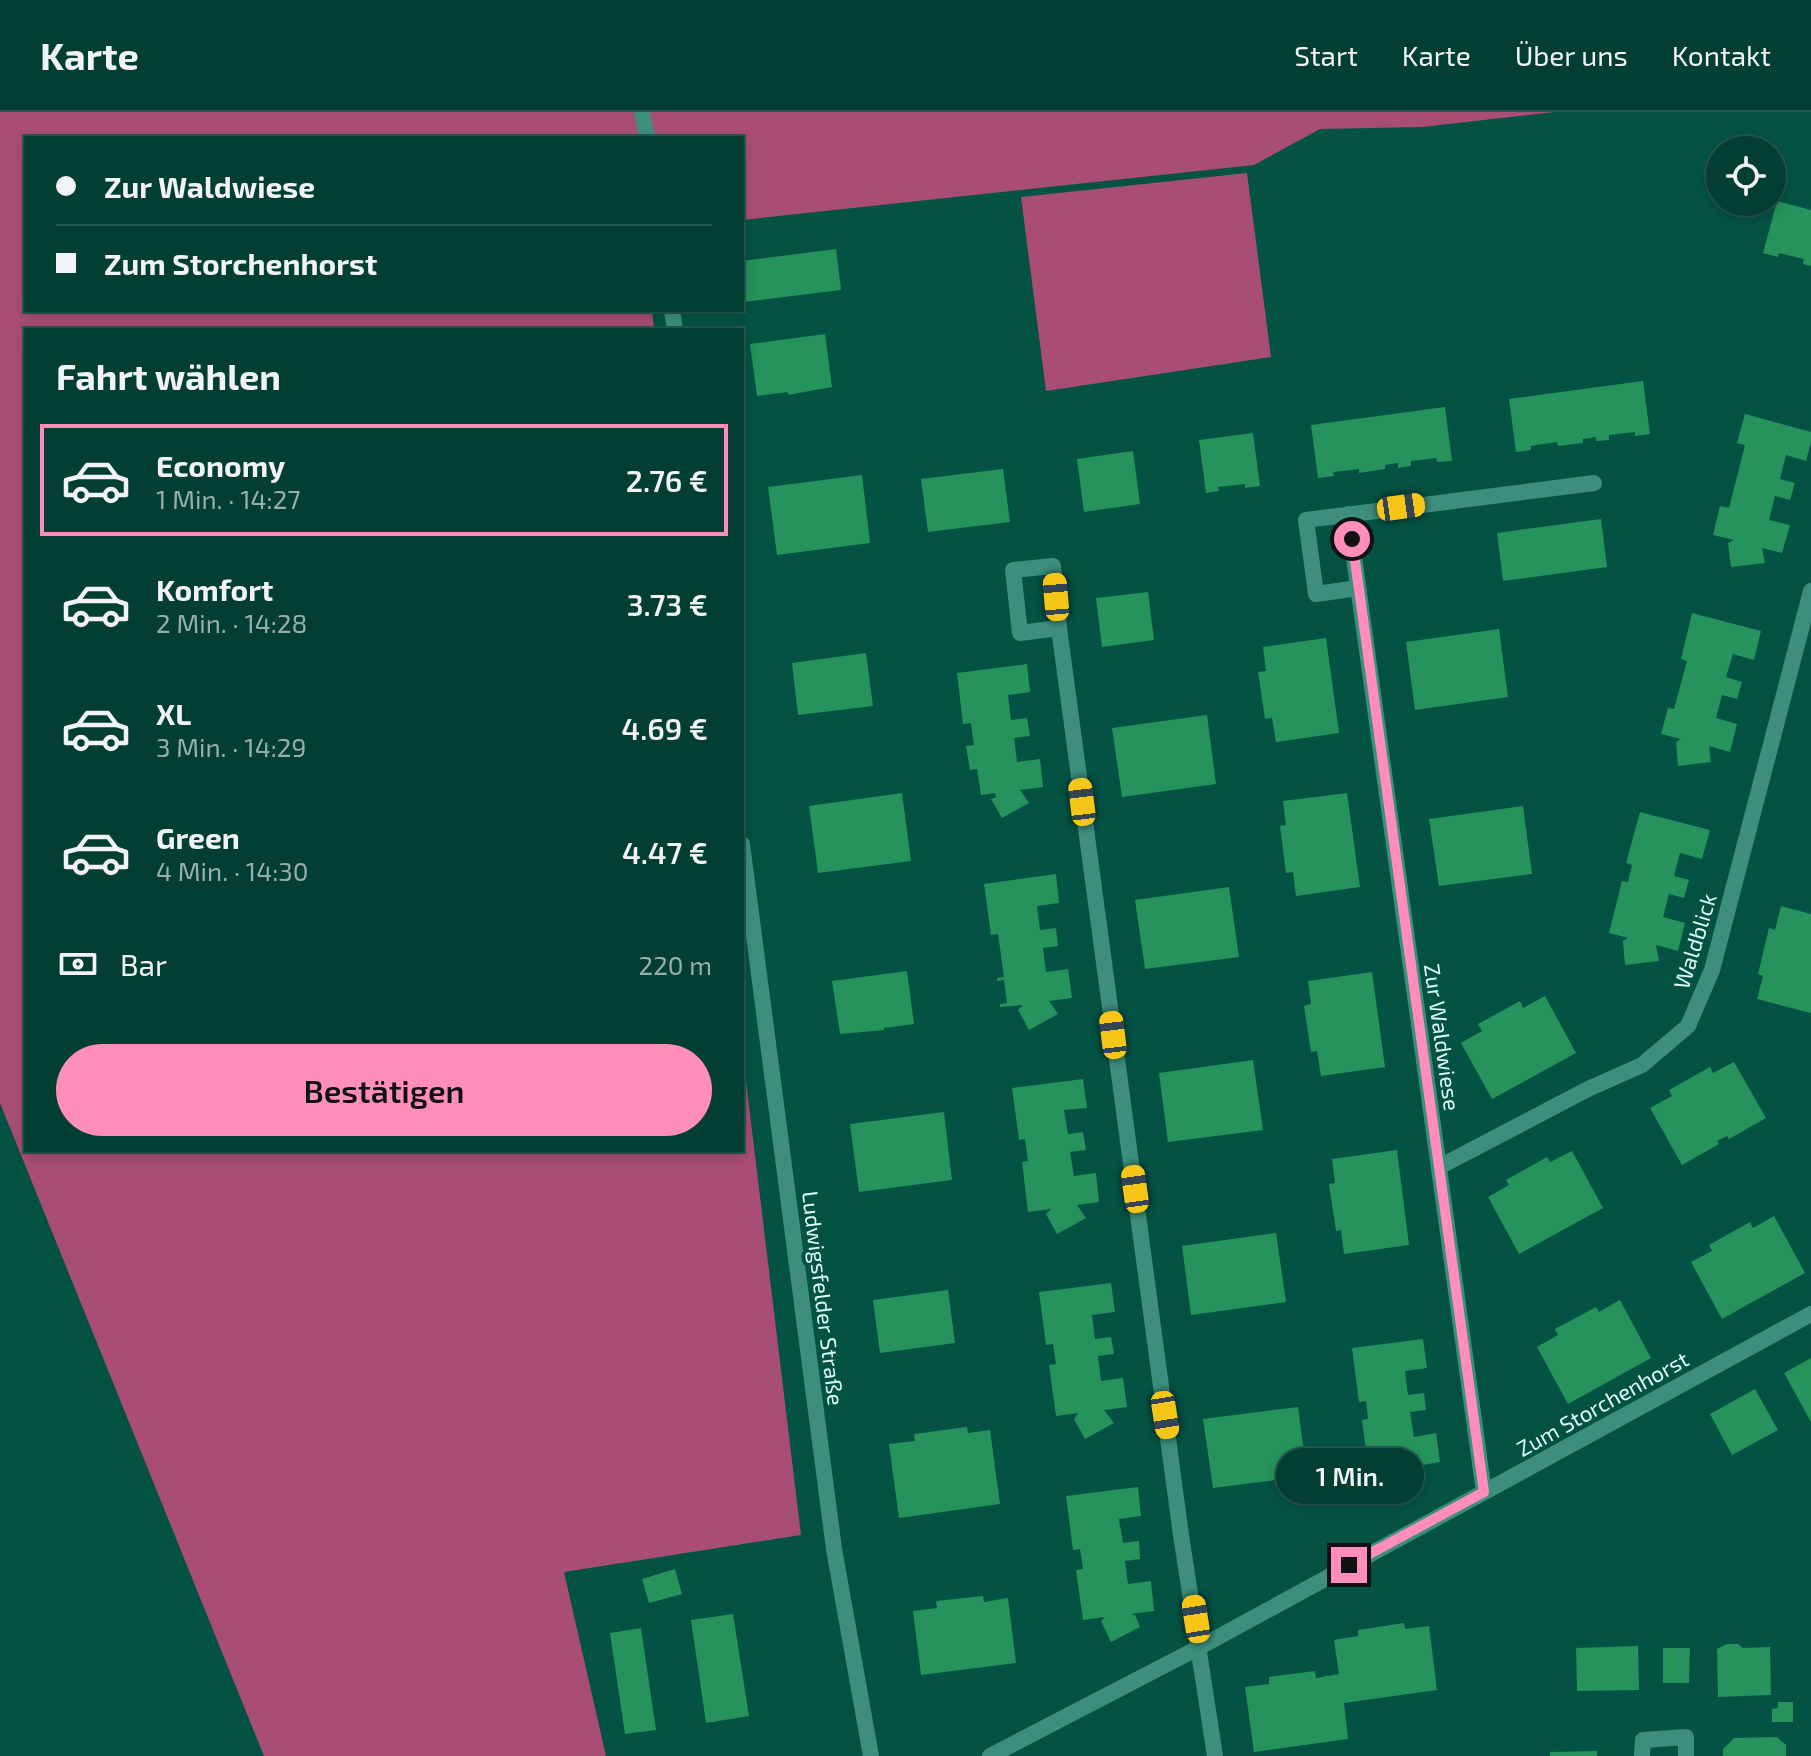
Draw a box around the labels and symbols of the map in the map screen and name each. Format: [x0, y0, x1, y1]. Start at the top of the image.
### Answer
car [1376, 492, 1426, 522]
route start [1334, 521, 1370, 557]
car [1042, 572, 1070, 622]
car [1067, 777, 1097, 827]
street label: Waldblick [1667, 890, 1721, 992]
street label: Zur Waldwiese [1420, 962, 1466, 1112]
car [1098, 1010, 1128, 1060]
car [1120, 1164, 1150, 1214]
street label: Ludwigsfelder Straße [798, 1189, 850, 1407]
street label: Zum Storchenhorst [1511, 1345, 1693, 1461]
car [1149, 1389, 1181, 1441]
callout: 1 Min. [1275, 1449, 1423, 1505]
route end [1331, 1547, 1367, 1583]
car [1180, 1593, 1212, 1645]

